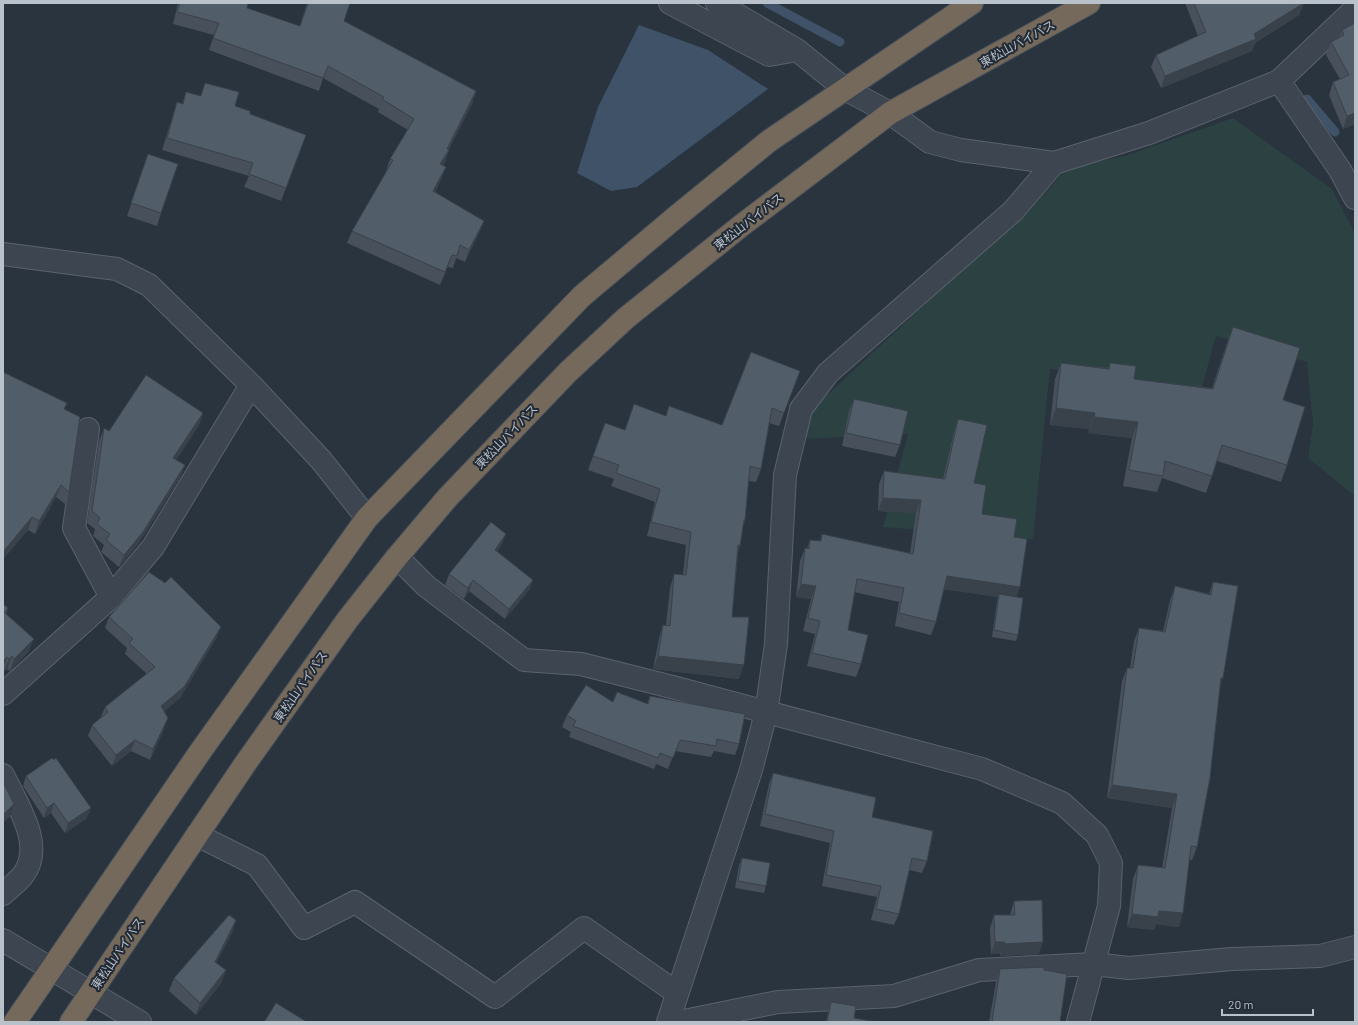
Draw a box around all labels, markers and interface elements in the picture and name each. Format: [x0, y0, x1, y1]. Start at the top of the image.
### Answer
street label: 東松山バイパス [977, 17, 1057, 69]
street label: 東松山バイパス [711, 190, 785, 252]
street label: 東松山バイパス [472, 401, 540, 471]
street label: 東松山バイパス [270, 648, 330, 724]
street label: 東松山バイパス [88, 914, 146, 992]
scale bar [1222, 991, 1313, 1017]
text: 20 m [1228, 997, 1254, 1011]

